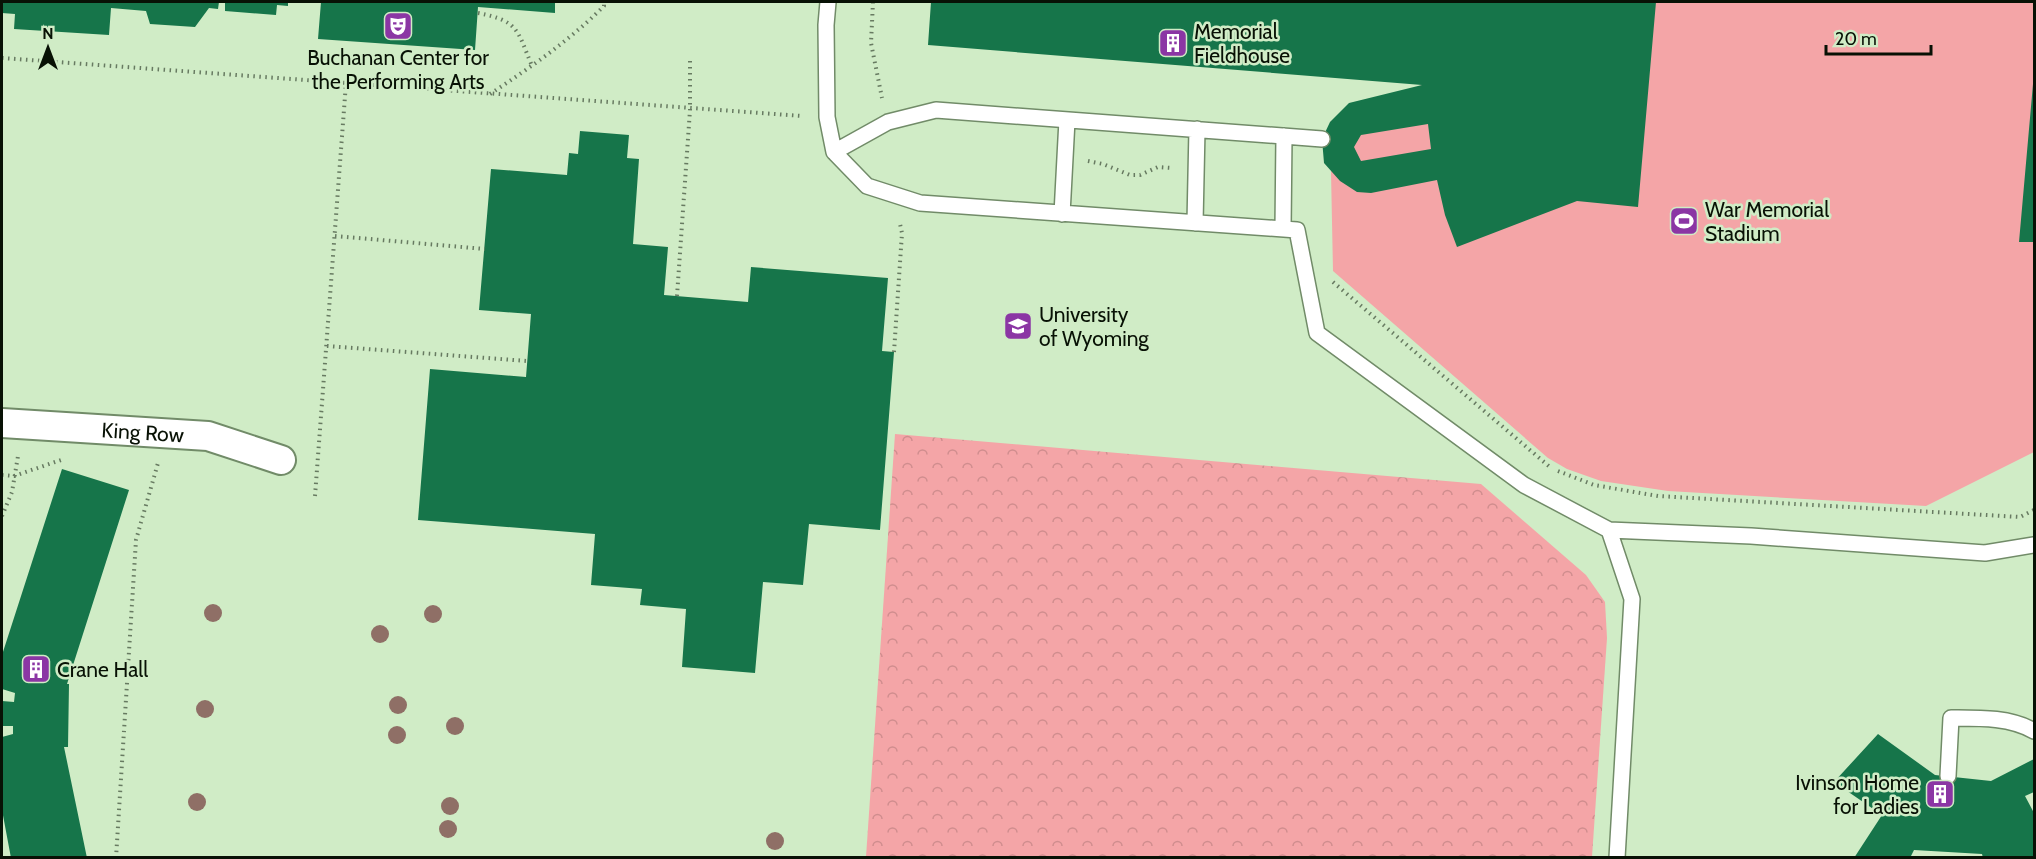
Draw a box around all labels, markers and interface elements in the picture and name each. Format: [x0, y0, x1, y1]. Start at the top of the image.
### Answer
theatre icon: Buchanan Center for the Performing Arts [382, 10, 414, 42]
north arrow [18, 18, 78, 78]
scale bar [1826, 18, 1931, 56]
place label: Memorial Fieldhouse [1194, 19, 1290, 68]
text: N [42, 24, 54, 43]
building icon: Memorial Fieldhouse [1157, 27, 1189, 59]
text: 20 m [1835, 28, 1877, 50]
place label: Buchanan Center for the Performing Arts [307, 45, 489, 94]
place label: War Memorial Stadium [1705, 197, 1829, 246]
sports icon: War Memorial Stadium [1668, 205, 1700, 237]
place label: University of Wyoming [1039, 302, 1149, 351]
school or university icon: University of Wyoming [1002, 310, 1034, 342]
street label: King Row [101, 417, 185, 447]
building icon: Crane Hall [20, 653, 52, 685]
place label: Crane Hall [57, 657, 148, 682]
place label: Ivinson Home for Ladies [1795, 770, 1919, 819]
building icon: Ivinson Home for Ladies [1924, 778, 1956, 810]

